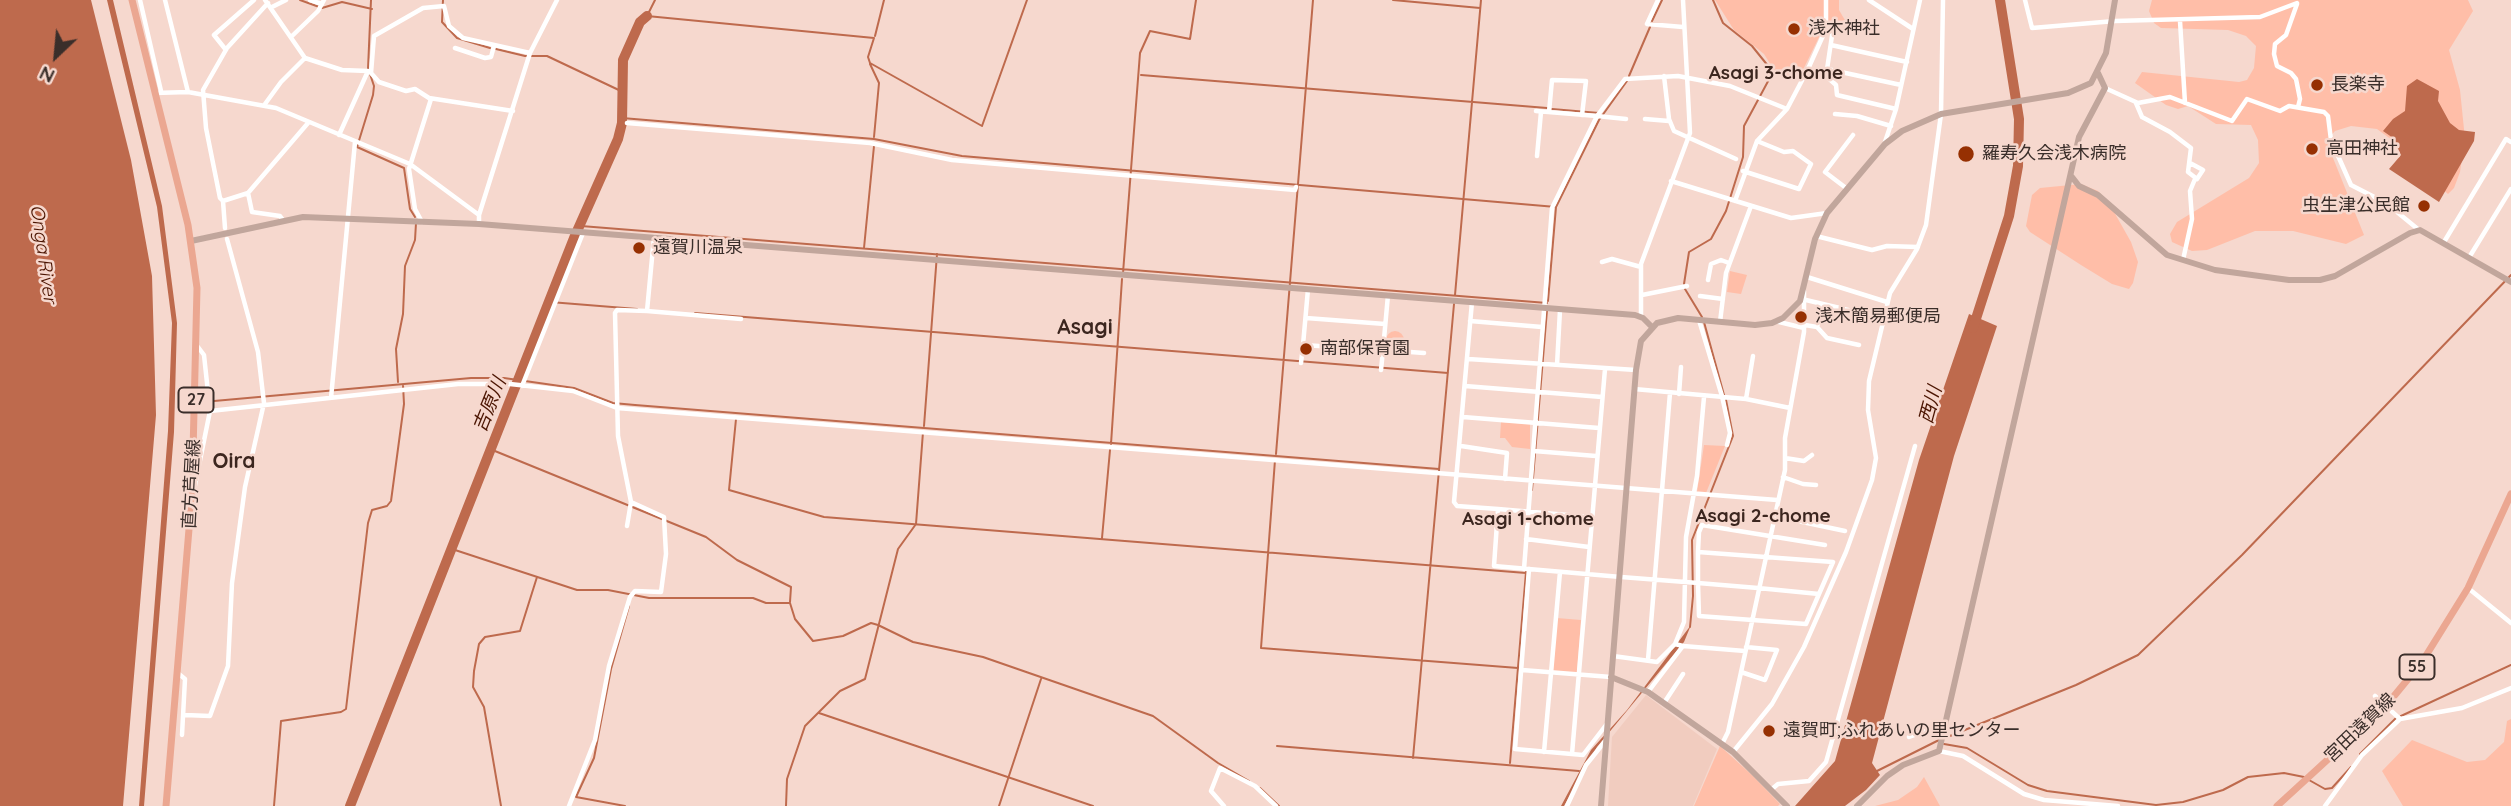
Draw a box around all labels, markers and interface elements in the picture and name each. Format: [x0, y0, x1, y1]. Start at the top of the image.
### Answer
place label: 浅木神社 [1808, 18, 1880, 40]
north arrow [21, 21, 91, 91]
marker: 浅木神社 [1786, 21, 1802, 37]
text: N [35, 61, 58, 89]
district label: Asagi 3-chome [1709, 62, 1843, 84]
place label: 長楽寺 [2331, 74, 2385, 96]
marker: 長楽寺 [2309, 77, 2325, 93]
place label: 高田神社 [2326, 138, 2398, 160]
marker: 高田神社 [2304, 141, 2320, 157]
place label: 羅寿久会浅木病院 [1982, 143, 2126, 165]
marker: 羅寿久会浅木病院 [1956, 144, 1976, 164]
place label: 虫生津公民館 [2302, 195, 2410, 217]
marker: 虫生津公民館 [2416, 198, 2432, 214]
water label: Onga River [25, 203, 61, 305]
place label: 遠賀川温泉 [653, 237, 743, 259]
marker: 遠賀川温泉 [631, 240, 647, 256]
place label: 浅木簡易郵便局 [1815, 306, 1941, 328]
marker: 浅木簡易郵便局 [1793, 309, 1809, 325]
district label: Asagi [1057, 315, 1113, 341]
place label: 南部保育園 [1320, 338, 1410, 360]
marker: 南部保育園 [1298, 341, 1314, 357]
water label: 吉原川 [469, 374, 511, 436]
water label: 西川 [1915, 384, 1947, 426]
road number: 27 [178, 388, 214, 412]
street label: 直方芦屋線 [179, 438, 205, 530]
district label: Oira [213, 449, 255, 475]
district label: Asagi 2-chome [1695, 505, 1831, 527]
district label: Asagi 1-chome [1462, 508, 1594, 530]
road number: 55 [2400, 654, 2434, 680]
street label: 宮田遠賀線 [2320, 689, 2400, 767]
place label: 遠賀町;ふれあいの里センター [1783, 720, 2021, 742]
marker: 遠賀町;ふれあいの里センター [1761, 723, 1777, 739]

